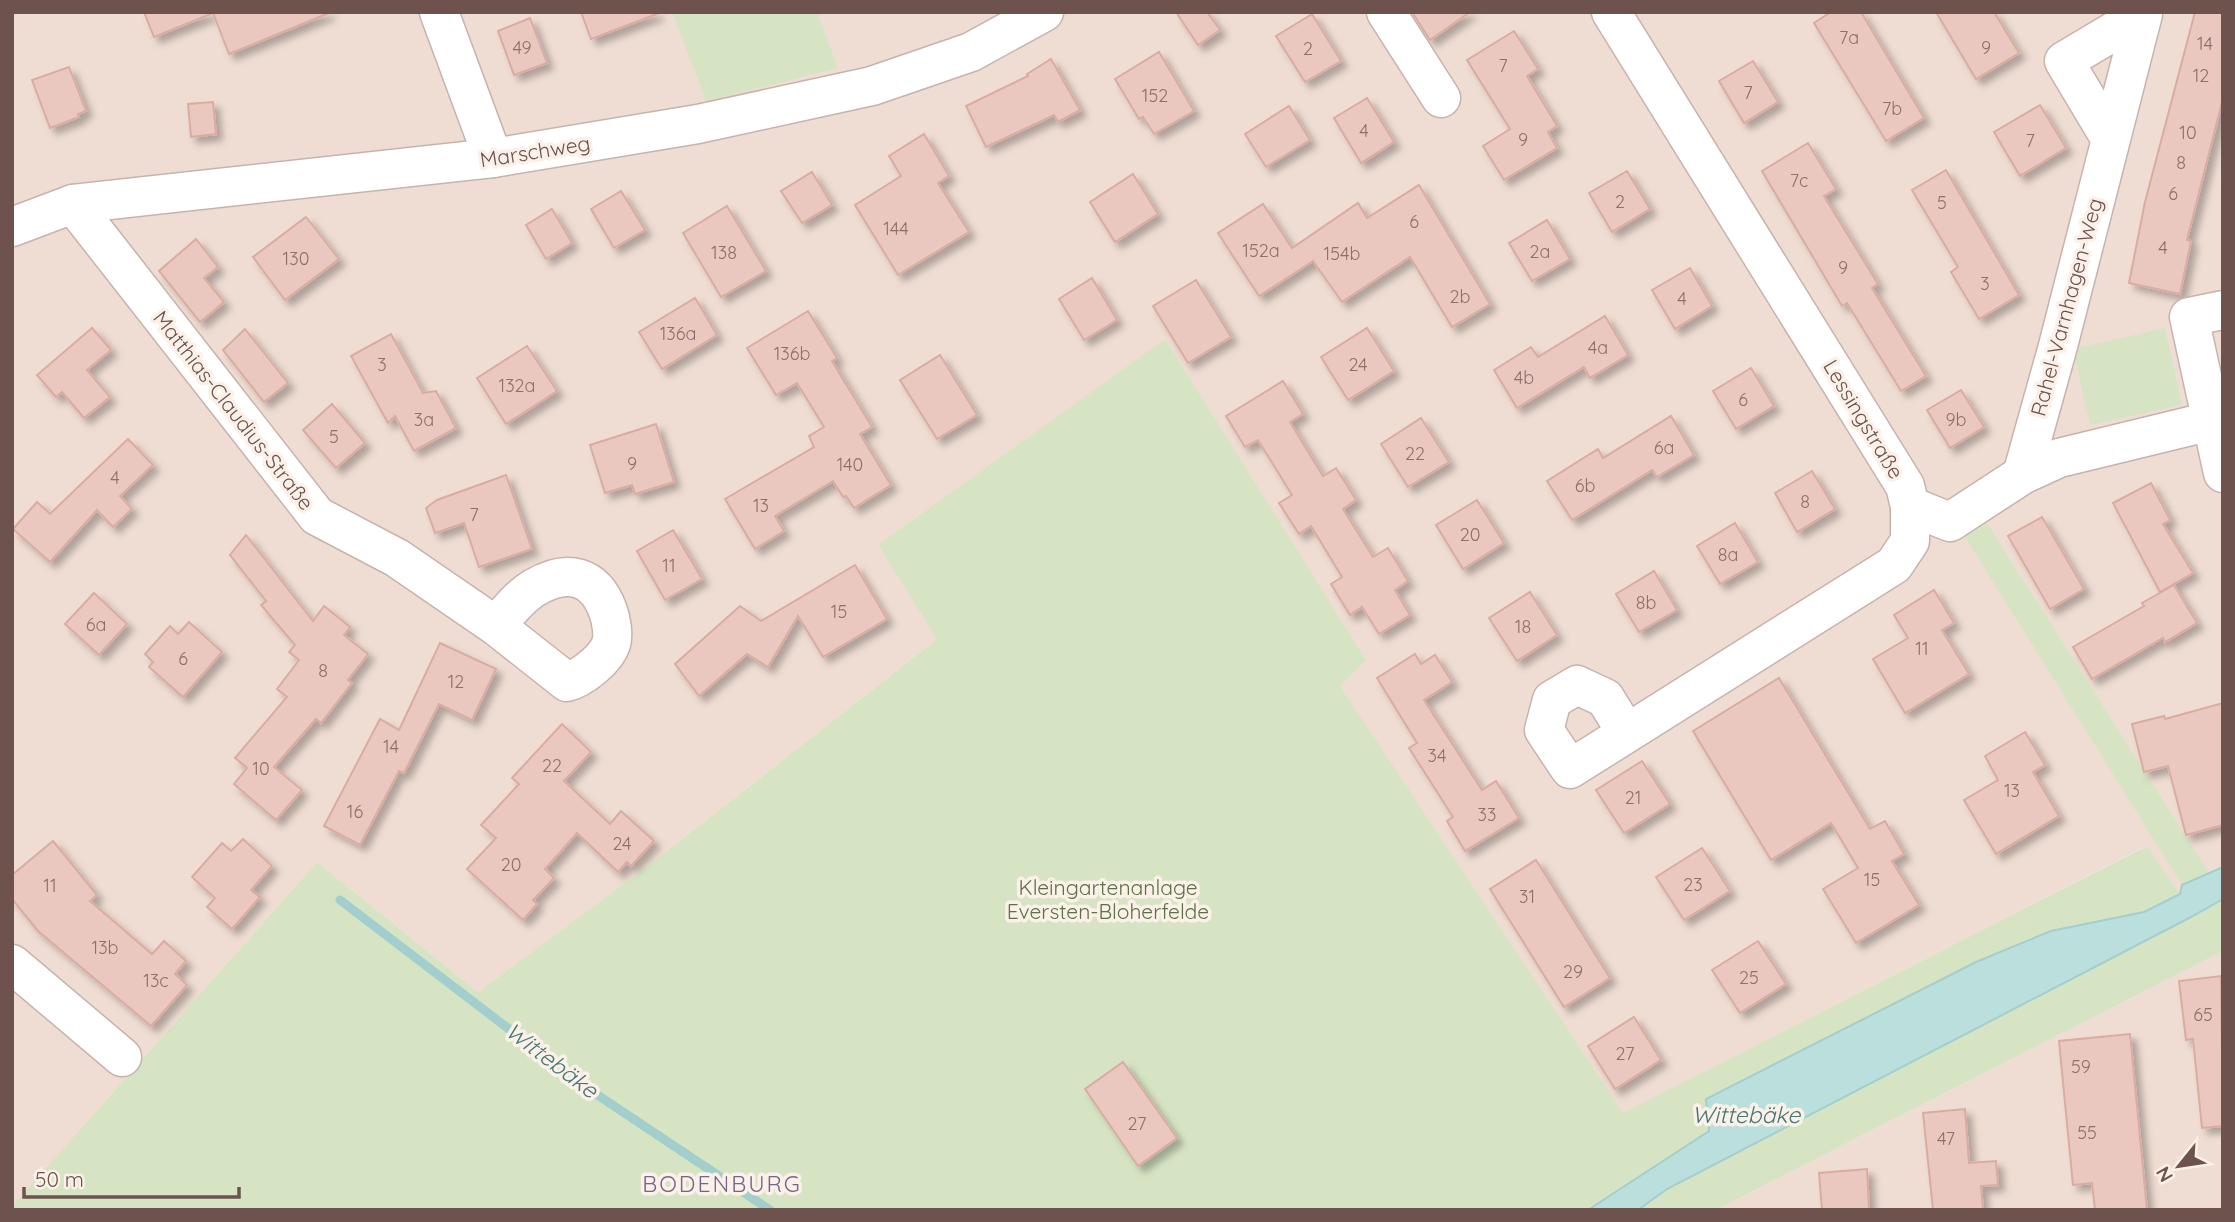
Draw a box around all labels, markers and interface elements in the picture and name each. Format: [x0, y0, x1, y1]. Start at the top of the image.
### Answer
house number: 7a [1839, 26, 1859, 49]
house number: 14 [2197, 32, 2213, 55]
house number: 49 [512, 36, 532, 59]
house number: 9 [1981, 36, 1991, 59]
house number: 2 [1303, 37, 1313, 60]
house number: 7 [1498, 54, 1508, 77]
house number: 12 [2193, 64, 2209, 87]
house number: 7 [1743, 81, 1753, 104]
house number: 152 [1142, 84, 1168, 107]
house number: 7b [1882, 97, 1902, 120]
house number: 4 [1359, 119, 1369, 142]
house number: 10 [2179, 121, 2197, 144]
house number: 9 [1518, 128, 1528, 151]
street label: Marschweg [478, 129, 592, 173]
house number: 7 [2025, 129, 2035, 152]
house number: 8 [2176, 151, 2186, 174]
house number: 7c [1790, 169, 1808, 192]
house number: 6 [2168, 182, 2178, 205]
house number: 2 [1615, 190, 1625, 213]
house number: 5 [1937, 191, 1947, 214]
street label: Rahel-Varnhagen-Weg [2024, 195, 2108, 419]
house number: 6 [1409, 210, 1419, 233]
house number: 144 [883, 217, 909, 240]
house number: 4 [2158, 236, 2168, 259]
house number: 152a [1242, 239, 1280, 262]
house number: 2a [1530, 240, 1550, 263]
house number: 138 [711, 241, 737, 264]
house number: 154b [1324, 242, 1361, 265]
house number: 130 [283, 247, 309, 270]
house number: 9 [1838, 256, 1848, 279]
house number: 3 [1980, 272, 1990, 295]
house number: 2b [1450, 285, 1471, 308]
house number: 4 [1677, 287, 1687, 310]
street label: Matthias-Claudius-Straße [148, 305, 320, 515]
house number: 136a [660, 322, 696, 345]
house number: 4a [1588, 336, 1608, 359]
house number: 136b [774, 342, 810, 365]
house number: 3 [377, 353, 387, 376]
house number: 24 [1348, 353, 1368, 376]
street label: Lessingstraße [1818, 355, 1910, 483]
house number: 4b [1514, 366, 1534, 389]
house number: 132a [499, 374, 535, 397]
house number: 6 [1738, 388, 1748, 411]
house number: 3a [414, 408, 434, 431]
house number: 9b [1946, 408, 1967, 431]
house number: 5 [329, 425, 339, 448]
house number: 6a [1654, 436, 1674, 459]
house number: 22 [1405, 442, 1425, 465]
house number: 9 [627, 452, 637, 475]
house number: 140 [837, 453, 863, 476]
house number: 4 [110, 466, 120, 489]
house number: 6b [1575, 474, 1595, 497]
house number: 8 [1800, 490, 1810, 513]
house number: 13 [753, 494, 769, 517]
house number: 7 [469, 503, 479, 526]
house number: 20 [1460, 523, 1480, 546]
house number: 8a [1718, 543, 1738, 566]
house number: 11 [662, 554, 676, 577]
house number: 8b [1636, 591, 1656, 614]
house number: 15 [831, 600, 847, 623]
house number: 6a [86, 613, 106, 636]
house number: 18 [1515, 615, 1531, 638]
house number: 11 [1915, 637, 1929, 660]
house number: 6 [178, 647, 188, 670]
house number: 8 [318, 659, 328, 682]
house number: 12 [448, 670, 464, 693]
house number: 14 [383, 735, 399, 758]
house number: 34 [1428, 744, 1446, 767]
house number: 22 [542, 754, 562, 777]
house number: 10 [252, 757, 270, 780]
house number: 13 [2004, 779, 2020, 802]
house number: 21 [1625, 786, 1641, 809]
house number: 16 [347, 800, 363, 823]
house number: 33 [1478, 803, 1496, 826]
house number: 24 [612, 832, 632, 855]
house number: 20 [501, 853, 521, 876]
house number: 15 [1864, 868, 1880, 891]
house number: 23 [1683, 873, 1703, 896]
house number: 11 [43, 874, 57, 897]
park label: Kleingartenanlage Eversten-Bloherfelde [1007, 874, 1209, 924]
house number: 31 [1519, 885, 1535, 908]
house number: 13b [92, 936, 119, 959]
house number: 29 [1563, 960, 1583, 983]
house number: 25 [1739, 966, 1759, 989]
house number: 13c [143, 969, 169, 992]
house number: 65 [2193, 1003, 2213, 1026]
water label: Wittebäke [500, 1016, 605, 1105]
house number: 27 [1616, 1042, 1634, 1065]
house number: 59 [2071, 1055, 2091, 1078]
water label: Wittebäke [1692, 1100, 1801, 1129]
house number: 27 [1128, 1112, 1146, 1135]
house number: 55 [2077, 1121, 2097, 1144]
house number: 47 [1937, 1127, 1955, 1150]
north arrow [2144, 1131, 2214, 1201]
scale bar [24, 1156, 240, 1200]
text: N [2150, 1162, 2178, 1187]
text: 50 m [35, 1166, 84, 1192]
district label: BODENBURG [642, 1169, 802, 1198]

